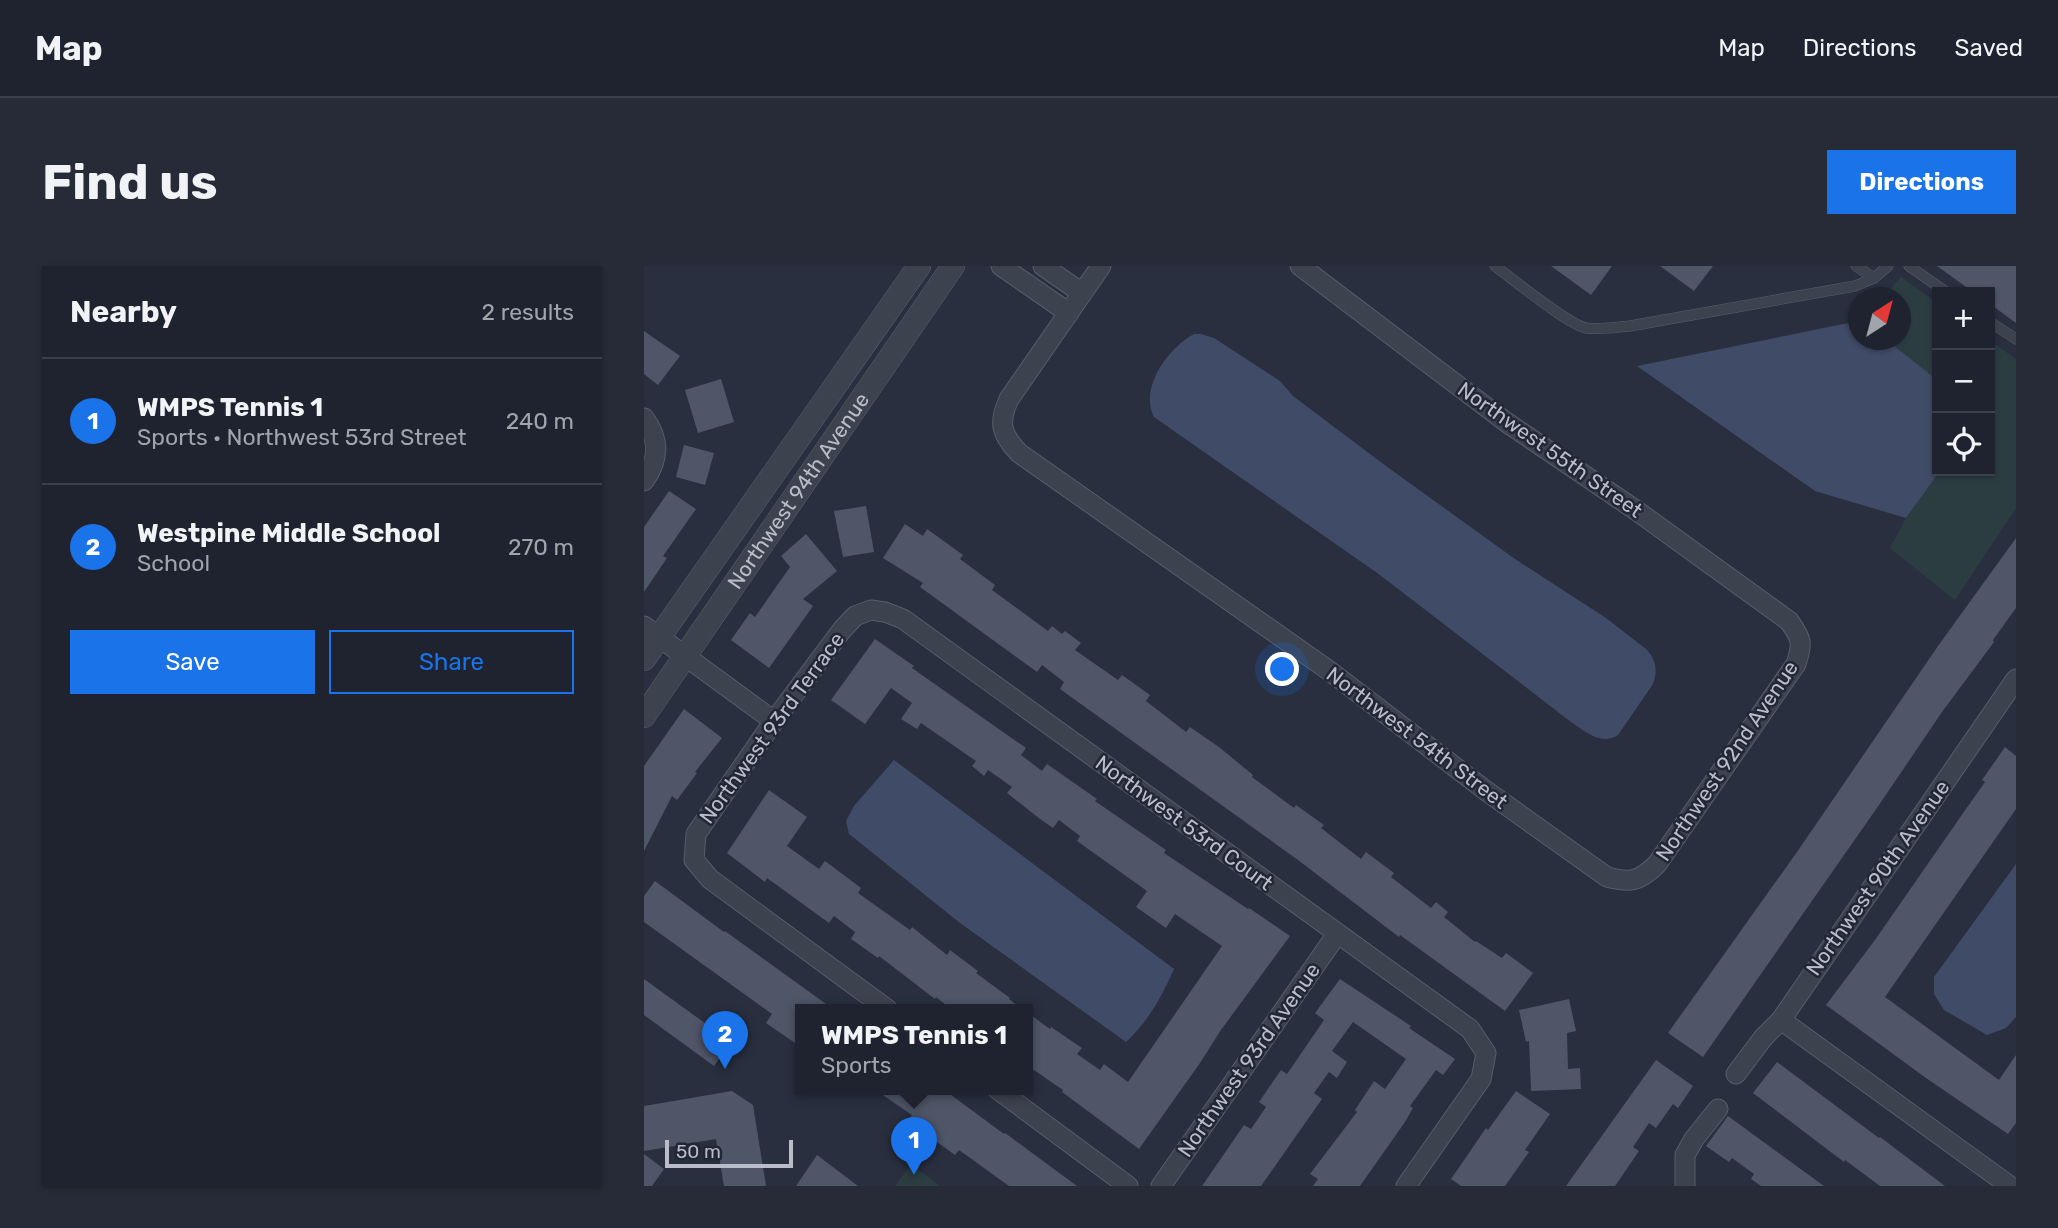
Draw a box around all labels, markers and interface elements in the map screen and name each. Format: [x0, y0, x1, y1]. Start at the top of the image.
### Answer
text: Map [35, 29, 103, 68]
text: Map [1718, 34, 1765, 62]
text: Directions [1803, 34, 1916, 62]
text: Saved [1954, 34, 2023, 62]
button: Directions [1827, 150, 2016, 214]
text: Find us [42, 153, 218, 211]
north arrow [1848, 287, 1911, 350]
map controls [1932, 287, 1995, 476]
button: + [1932, 287, 1995, 350]
text: Nearby [70, 294, 177, 330]
text: 2 results [482, 298, 574, 326]
button: − [1932, 350, 1995, 413]
street label: Northwest 55th Street [1453, 376, 1647, 523]
street label: Northwest 94th Avenue [722, 388, 874, 594]
text: WMPS Tennis 1 [137, 392, 323, 423]
text: 1 [87, 407, 99, 435]
text: 240 m [506, 407, 574, 435]
button: locate [1932, 413, 1995, 476]
text: Sports · Northwest 53rd Street [137, 423, 466, 451]
text: Westpine Middle School [137, 518, 440, 549]
text: 2 [86, 533, 100, 561]
text: 270 m [508, 533, 574, 561]
text: School [137, 549, 210, 577]
street label: Northwest 93rd Terrace [694, 627, 849, 828]
button: Save [70, 630, 315, 694]
button: Share [329, 630, 574, 694]
your location [1265, 652, 1299, 686]
street label: Northwest 92nd Avenue [1650, 656, 1803, 866]
street label: Northwest 54th Street [1322, 661, 1513, 814]
street label: Northwest 53rd Court [1091, 750, 1278, 895]
street label: Northwest 90th Avenue [1801, 775, 1955, 980]
street label: Northwest 93rd Avenue [1172, 958, 1325, 1161]
popup [795, 1004, 1033, 1095]
pin: 2 [702, 1011, 748, 1069]
text: WMPS Tennis 1 [821, 1020, 1007, 1051]
text: Sports [821, 1051, 892, 1079]
pin: 1 [891, 1117, 937, 1175]
scale bar [665, 1137, 793, 1169]
text: 50 m [676, 1140, 721, 1163]

